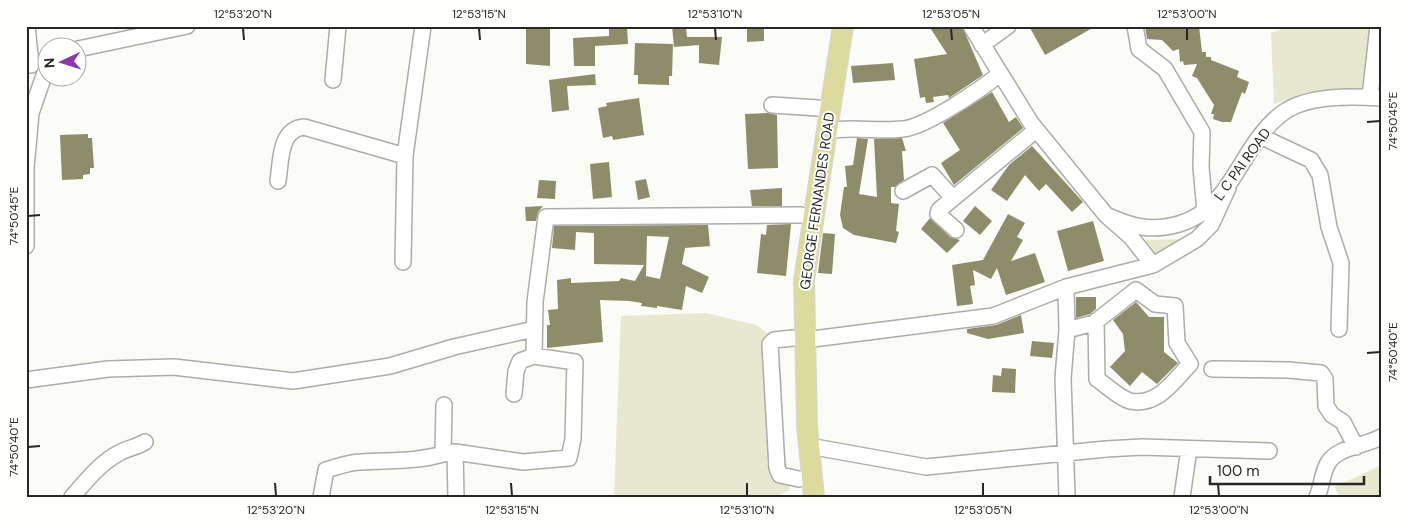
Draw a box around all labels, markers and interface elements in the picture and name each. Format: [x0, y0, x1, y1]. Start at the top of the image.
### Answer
text: 12°53'20"N [214, 6, 272, 22]
text: 12°53'15"N [452, 6, 506, 22]
text: 12°53'10"N [688, 6, 742, 22]
text: 12°53'05"N [922, 6, 980, 22]
text: 12°53'00"N [1157, 6, 1217, 22]
north arrow [38, 38, 88, 88]
text: N [40, 57, 58, 69]
text: 74°50'45"E [1385, 91, 1401, 150]
street label: GEORGE FERNANDES ROAD [796, 111, 838, 291]
street label: L C PAI ROAD [1210, 124, 1274, 204]
text: 74°50'45"E [6, 186, 22, 245]
text: 74°50'40"E [1385, 322, 1401, 382]
text: 74°50'40"E [6, 417, 22, 477]
scale bar [1210, 453, 1363, 485]
text: 100 m [1217, 461, 1260, 481]
text: 12°53'20"N [247, 502, 305, 518]
text: 12°53'15"N [485, 502, 539, 518]
text: 12°53'10"N [720, 502, 774, 518]
text: 12°53'05"N [954, 502, 1012, 518]
text: 12°53'00"N [1189, 502, 1249, 518]

